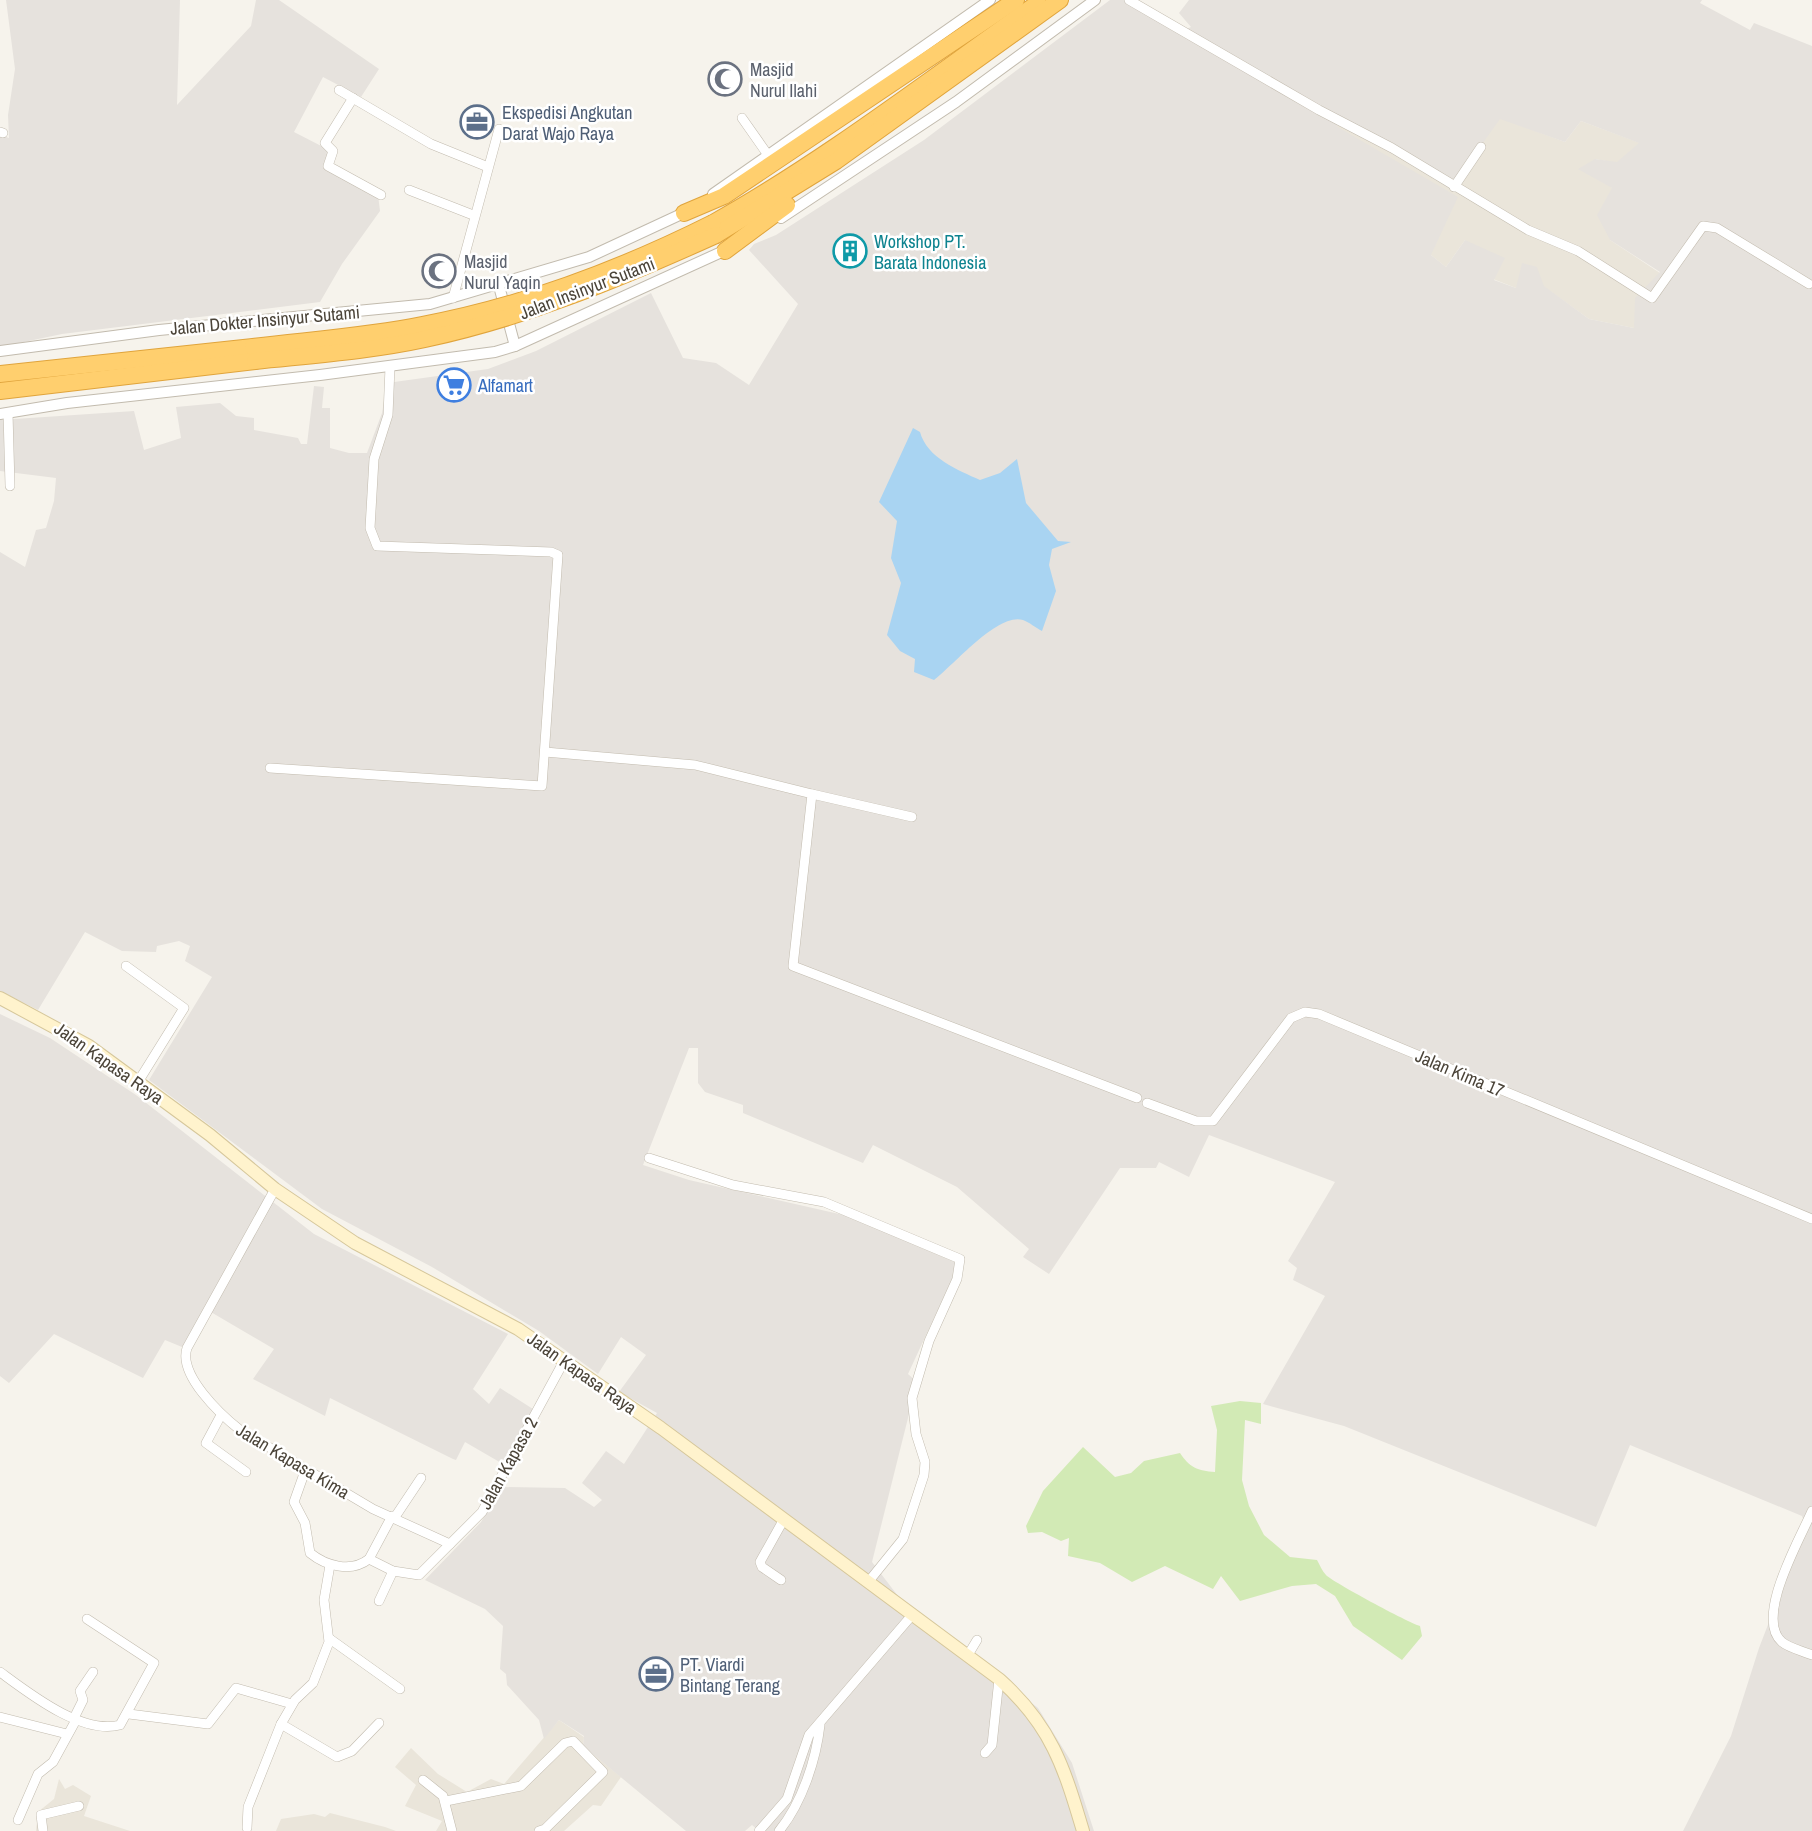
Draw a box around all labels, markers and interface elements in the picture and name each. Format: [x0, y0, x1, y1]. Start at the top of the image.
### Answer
place label: Masjid Nurul Ilahi [750, 57, 817, 103]
mosque icon: Masjid Nurul Ilahi [706, 60, 744, 98]
place label: Ekspedisi Angkutan Darat Wajo Raya [502, 100, 632, 146]
office icon: Ekspedisi Angkutan Darat Wajo Raya [458, 103, 496, 141]
place label: Workshop PT. Barata Indonesia [874, 229, 986, 275]
building icon: Workshop PT. Barata Indonesia [831, 232, 869, 270]
place label: Masjid Nurul Yaqin [464, 249, 541, 295]
street label: Jalan Insinyur Sutami [516, 251, 658, 325]
mosque icon: Masjid Nurul Yaqin [420, 252, 458, 290]
street label: Jalan Dokter Insinyur Sutami [169, 299, 361, 341]
supermarket icon: Alfamart [435, 366, 473, 404]
place label: Alfamart [477, 373, 533, 398]
street label: Jalan Kapasa Raya [49, 1016, 169, 1110]
street label: Jalan Kima 17 [1412, 1043, 1508, 1103]
street label: Jalan Kapasa Raya [522, 1326, 642, 1420]
street label: Jalan Kapasa 2 [472, 1412, 544, 1514]
street label: Jalan Kapasa Kima [232, 1417, 354, 1505]
place label: PT. Viardi Bintang Terang [680, 1652, 781, 1698]
office icon: PT. Viardi Bintang Terang [637, 1655, 675, 1693]

